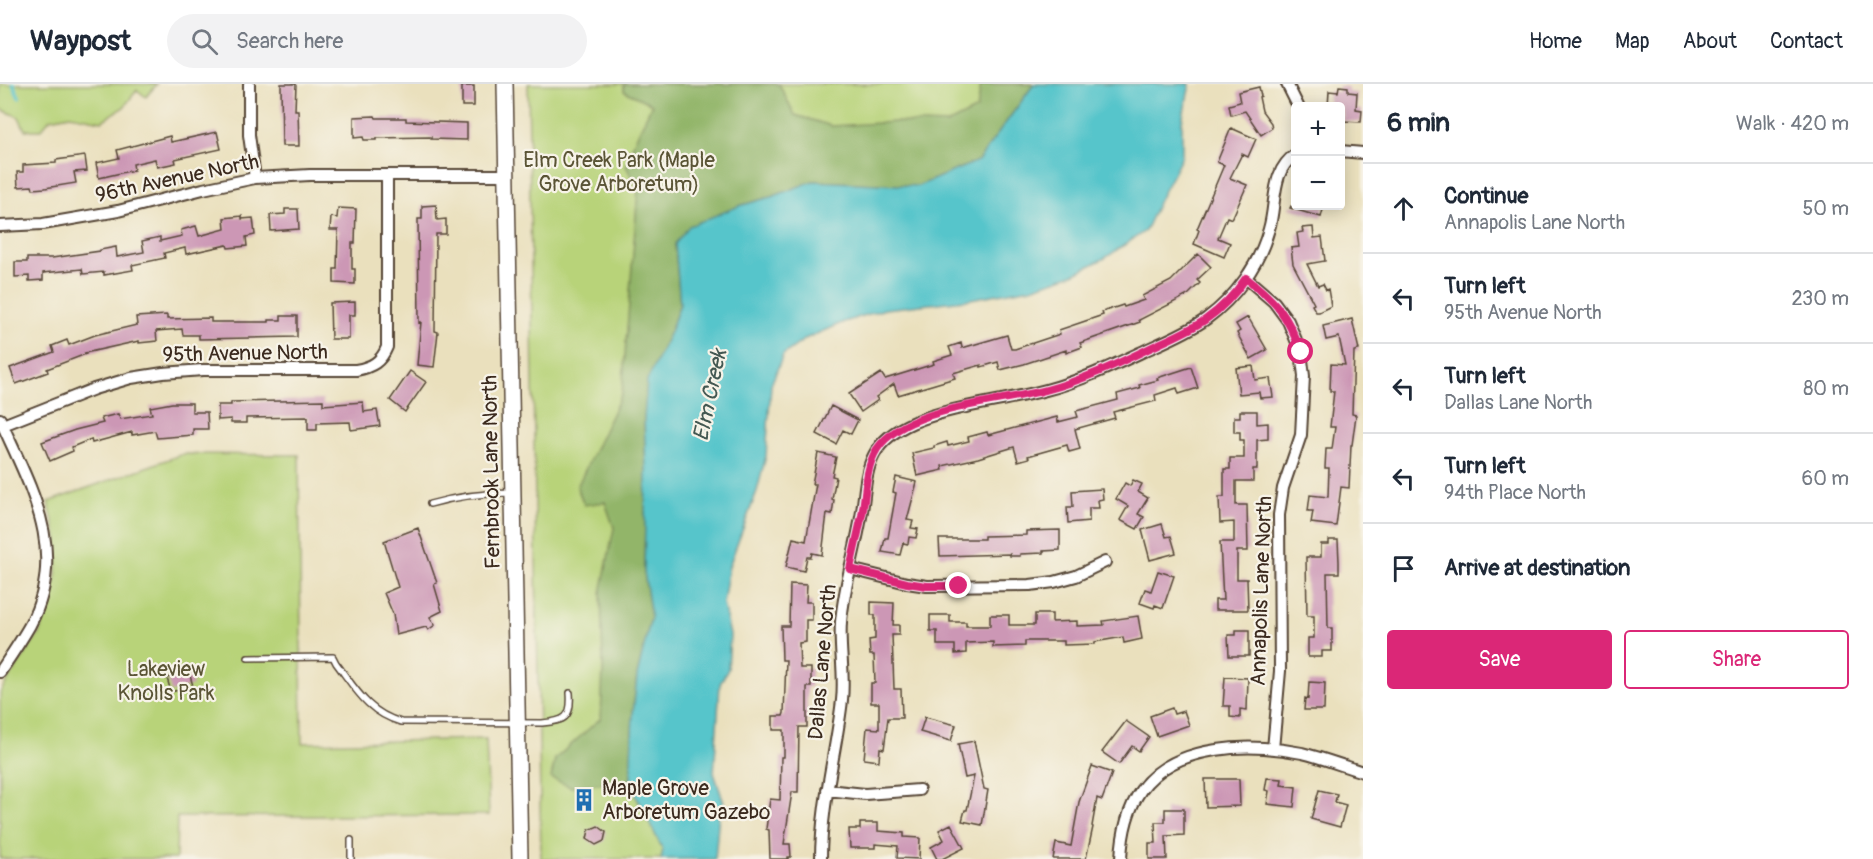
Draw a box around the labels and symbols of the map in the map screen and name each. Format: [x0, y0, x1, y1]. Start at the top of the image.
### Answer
park label: Elm Creek Park (Maple Grove Arboretum) [523, 147, 715, 198]
street label: 96th Avenue North [93, 148, 261, 209]
route start [1287, 338, 1313, 364]
street label: 95th Avenue North [162, 339, 328, 368]
water label: Elm Creek [687, 345, 734, 444]
street label: Fernbrook Lane North [476, 375, 507, 569]
street label: Annapolis Lane North [1245, 496, 1278, 686]
route end [945, 572, 971, 598]
street label: Dallas Lane North [802, 583, 843, 741]
park label: Lakeview Knolls Park [118, 656, 215, 707]
place label: Maple Grove Arboretum Gazebo [602, 775, 770, 826]
building icon: Maple Grove Arboretum Gazebo [571, 787, 597, 813]

